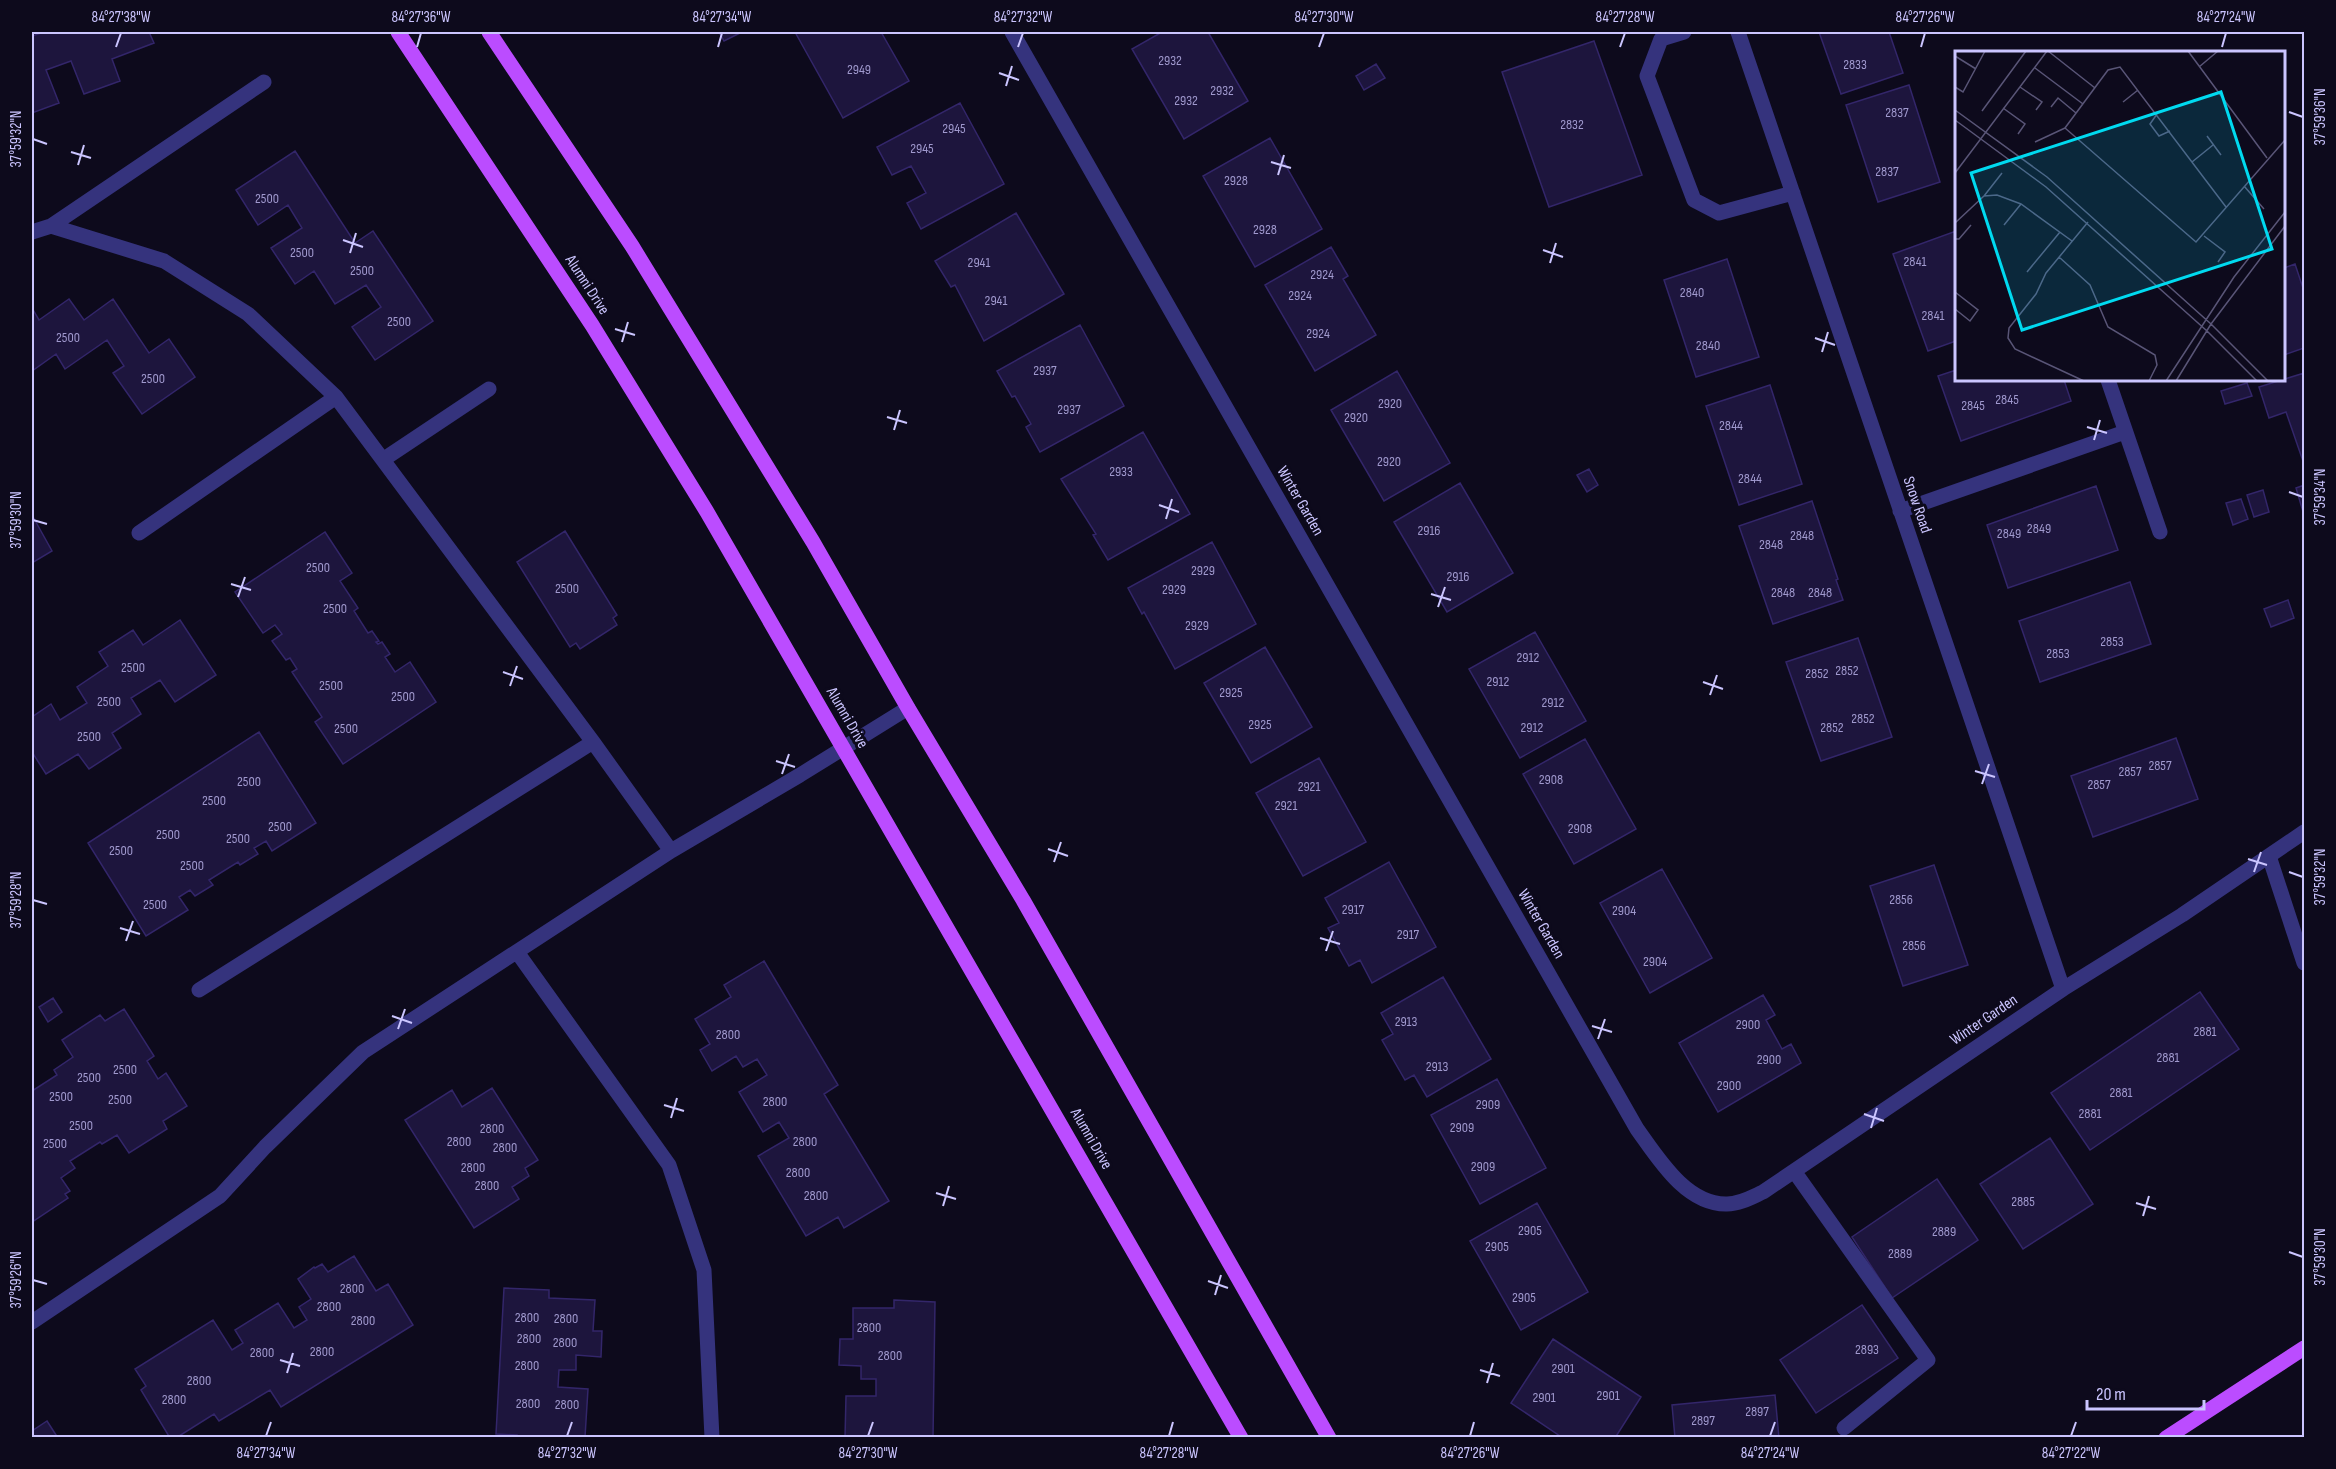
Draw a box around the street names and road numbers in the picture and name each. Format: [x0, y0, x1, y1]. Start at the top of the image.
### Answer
street label: Alumni Drive [560, 251, 613, 318]
street label: Winter Garden [1273, 463, 1327, 539]
street label: Snow Road [1899, 474, 1935, 536]
street label: Alumni Drive [821, 683, 872, 752]
street label: Winter Garden [1514, 886, 1568, 962]
street label: Winter Garden [1947, 991, 2021, 1049]
street label: Alumni Drive [1065, 1104, 1116, 1173]

